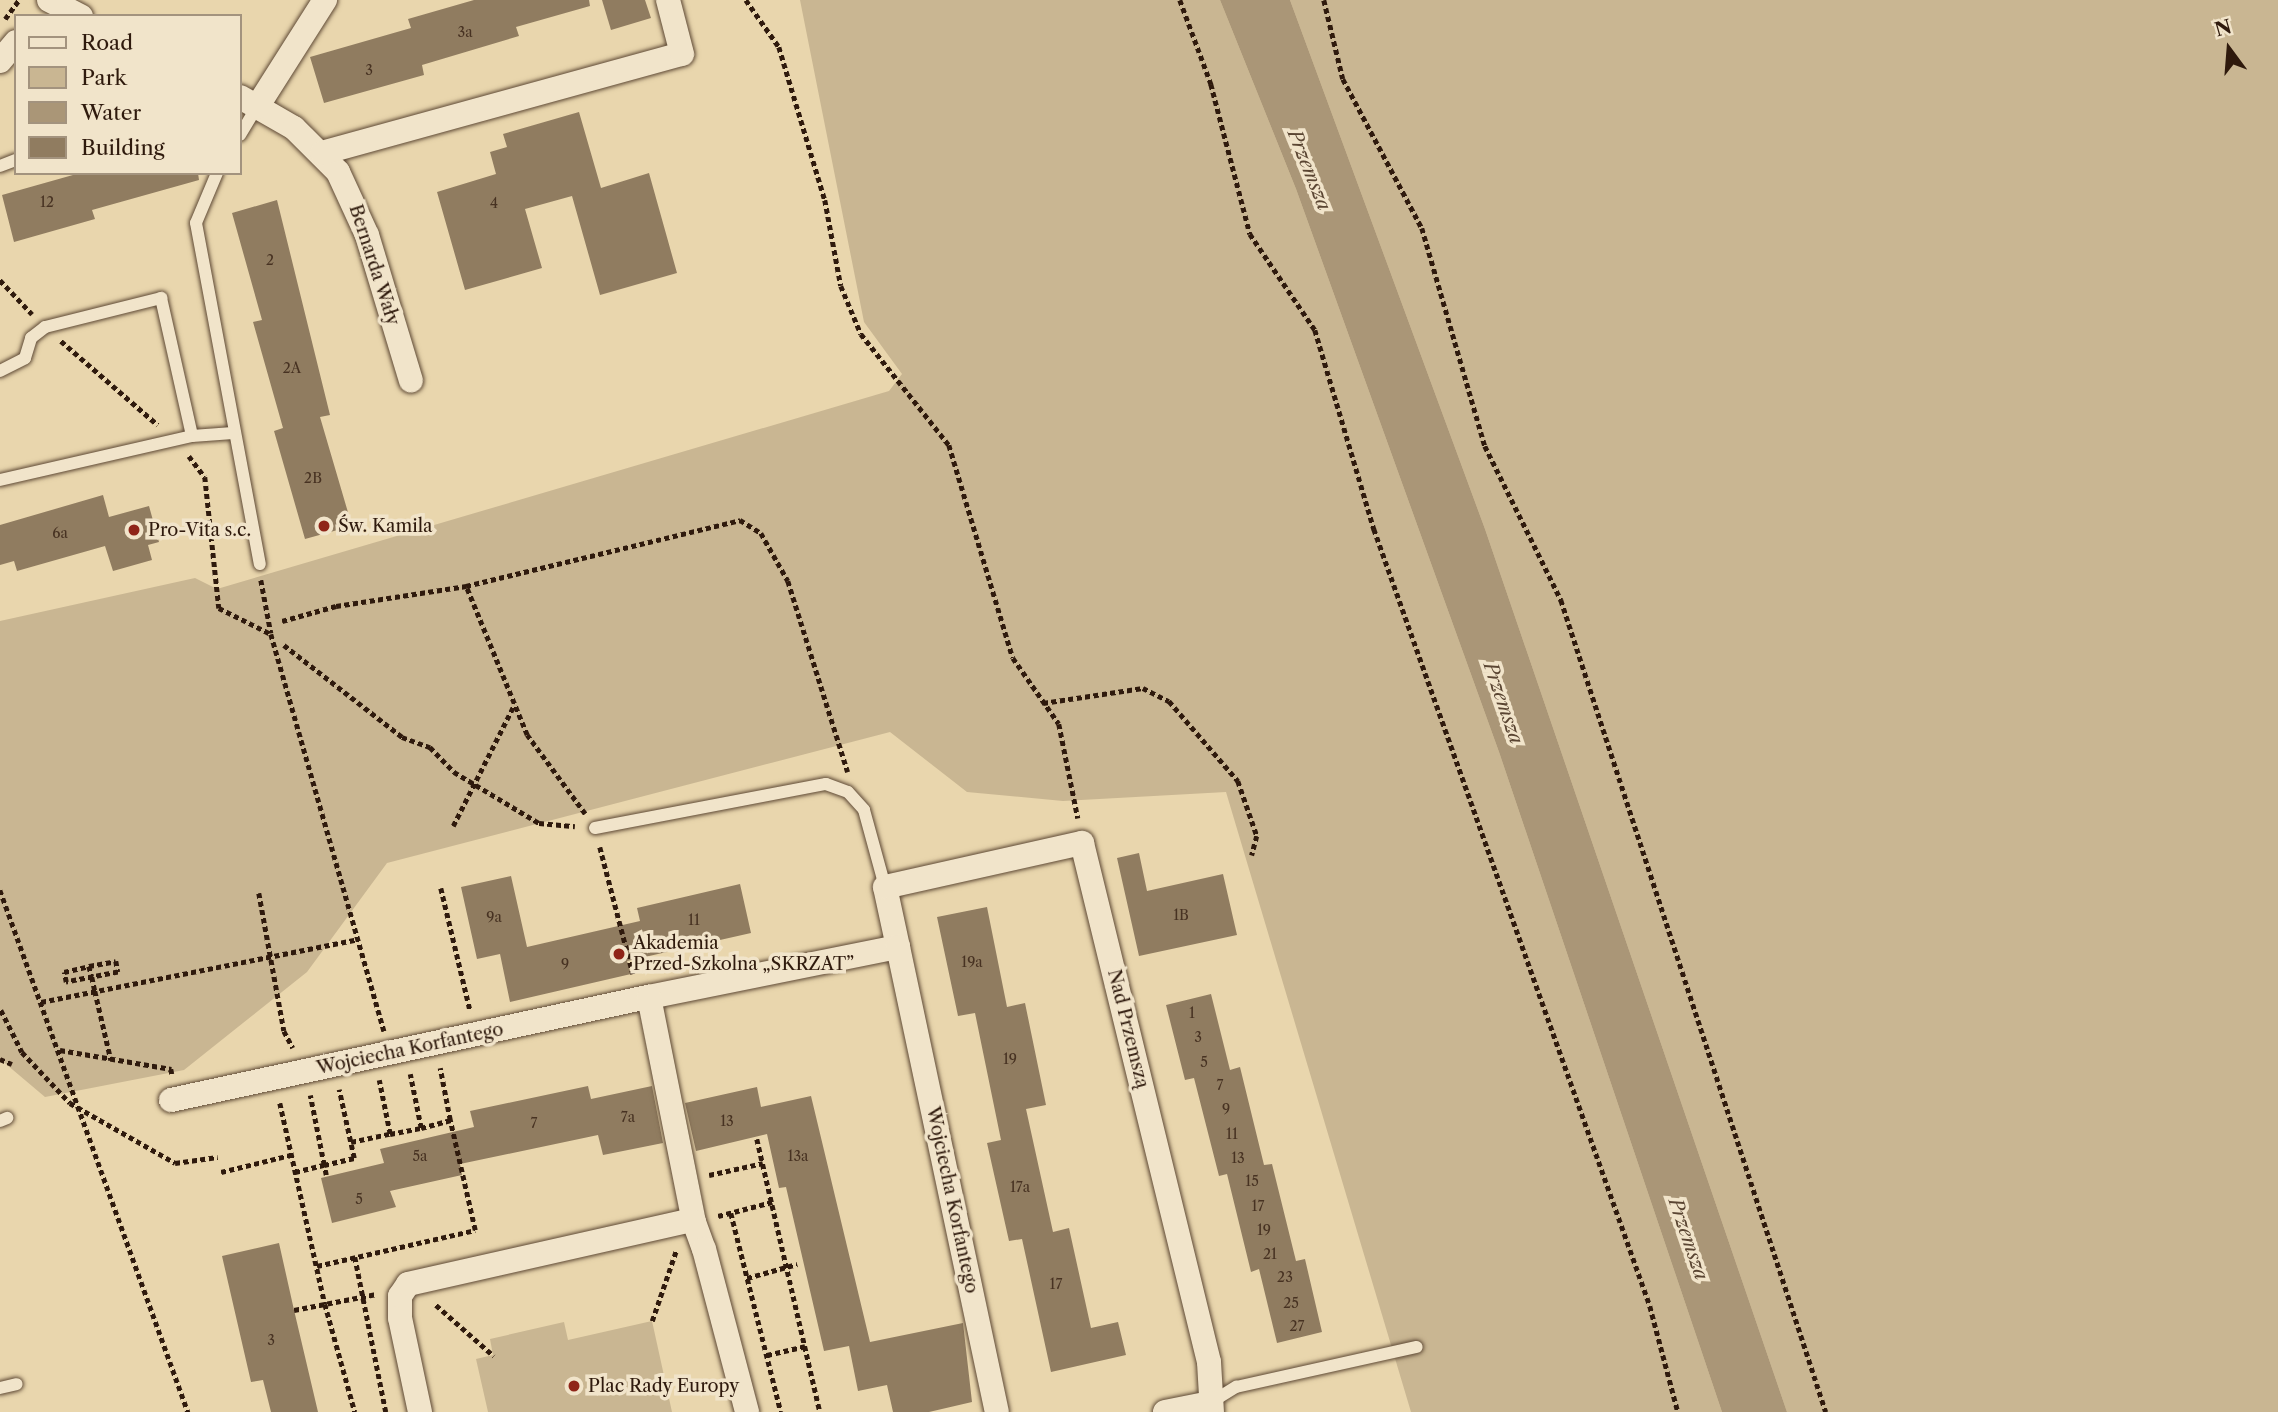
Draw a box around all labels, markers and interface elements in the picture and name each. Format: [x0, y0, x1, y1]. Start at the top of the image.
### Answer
legend [14, 14, 242, 175]
north arrow [2194, 14, 2264, 84]
text: N [2212, 15, 2234, 42]
house number: 3a [457, 24, 473, 40]
text: Road [81, 30, 133, 55]
house number: 3 [365, 62, 373, 78]
text: Park [81, 65, 127, 90]
text: Water [81, 100, 141, 125]
water label: Przemsza [1282, 126, 1336, 214]
text: Building [81, 135, 165, 160]
house number: 12 [40, 194, 54, 210]
house number: 4 [490, 195, 498, 211]
street label: Bernarda Wały [344, 201, 404, 329]
house number: 2 [266, 252, 274, 268]
house number: 2A [283, 360, 301, 376]
house number: 2B [304, 470, 322, 486]
place label: Św. Kamila [338, 515, 433, 537]
marker: Św. Kamila [316, 518, 332, 534]
place label: Pro-Vita s.c. [148, 519, 251, 541]
marker: Pro-Vita s.c. [126, 522, 142, 538]
house number: 6a [52, 525, 68, 541]
water label: Przemsza [1478, 659, 1528, 747]
house number: 1B [1173, 907, 1189, 923]
house number: 9a [486, 909, 502, 925]
house number: 11 [688, 912, 700, 928]
place label: Akademia Przed-Szkolna „SKRZAT” [633, 933, 854, 976]
marker: Akademia Przed-Szkolna „SKRZAT” [611, 946, 627, 962]
house number: 19a [961, 954, 983, 970]
house number: 9 [561, 956, 569, 972]
street label: Nad Przemszą [1103, 967, 1153, 1091]
house number: 1 [1189, 1005, 1195, 1021]
street label: Wojciecha Korfantego [315, 1019, 505, 1079]
house number: 3 [1194, 1029, 1202, 1045]
house number: 19 [1003, 1051, 1017, 1067]
house number: 5 [1200, 1054, 1208, 1070]
house number: 7 [1217, 1077, 1223, 1093]
house number: 9 [1222, 1101, 1230, 1117]
street label: Wojciecha Korfantego [922, 1105, 982, 1295]
house number: 7a [621, 1109, 635, 1125]
house number: 13 [720, 1113, 734, 1129]
house number: 7 [531, 1115, 537, 1131]
house number: 11 [1226, 1126, 1238, 1142]
house number: 5a [413, 1148, 427, 1164]
house number: 13a [788, 1148, 808, 1164]
house number: 13 [1231, 1150, 1245, 1166]
house number: 15 [1245, 1173, 1259, 1189]
house number: 17a [1010, 1179, 1030, 1195]
house number: 5 [355, 1191, 363, 1207]
water label: Przemsza [1663, 1195, 1713, 1283]
house number: 17 [1252, 1198, 1264, 1214]
house number: 19 [1257, 1222, 1271, 1238]
house number: 21 [1263, 1246, 1277, 1262]
house number: 23 [1277, 1269, 1293, 1285]
house number: 17 [1050, 1276, 1062, 1292]
house number: 25 [1283, 1295, 1299, 1311]
house number: 27 [1290, 1318, 1304, 1334]
house number: 3 [267, 1332, 275, 1348]
place label: Plac Rady Europy [588, 1375, 740, 1397]
marker: Plac Rady Europy [566, 1378, 582, 1394]

